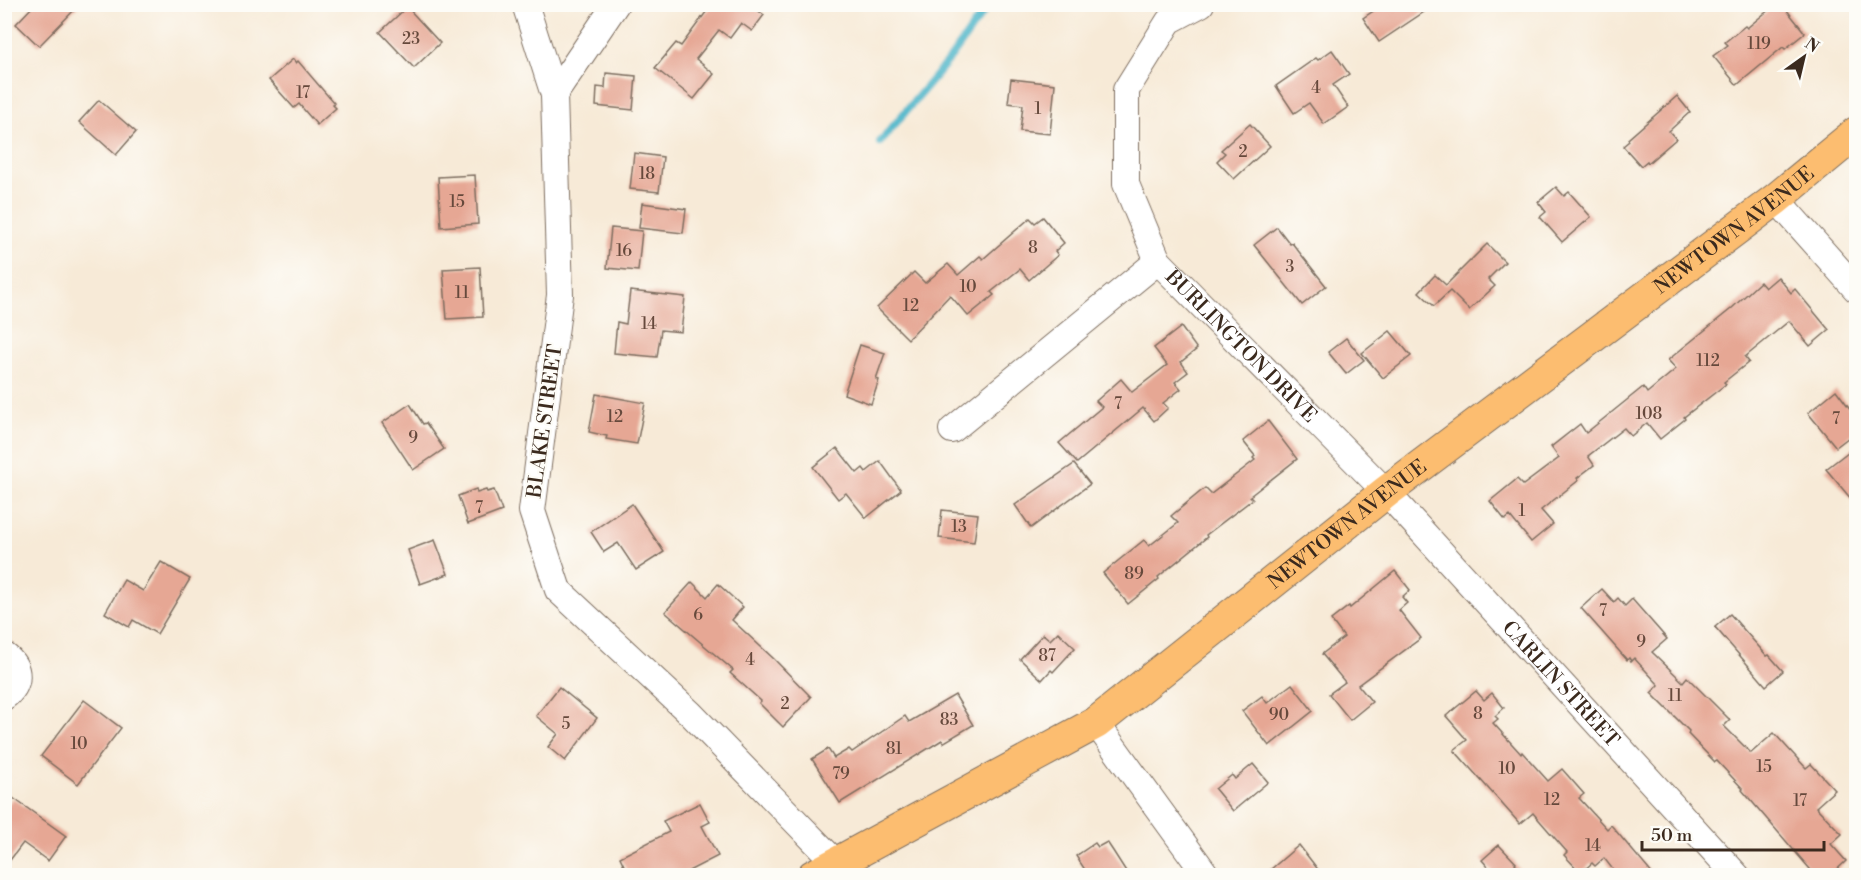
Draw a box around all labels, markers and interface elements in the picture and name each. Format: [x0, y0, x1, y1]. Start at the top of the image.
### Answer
north arrow [1774, 27, 1834, 87]
house number: 23 [402, 29, 420, 49]
house number: 119 [1747, 34, 1771, 54]
text: N [1801, 34, 1823, 57]
house number: 4 [1311, 78, 1321, 98]
house number: 17 [296, 83, 310, 103]
house number: 1 [1035, 99, 1042, 119]
house number: 2 [1238, 142, 1248, 162]
street label: NEWTOWN AVENUE [1650, 162, 1820, 300]
house number: 18 [639, 164, 655, 184]
house number: 15 [449, 192, 465, 212]
house number: 8 [1028, 238, 1038, 258]
house number: 16 [616, 241, 632, 261]
house number: 3 [1286, 257, 1295, 277]
street label: BURLINGTON DRIVE [1159, 264, 1322, 429]
house number: 10 [960, 277, 977, 297]
house number: 11 [455, 283, 469, 303]
house number: 12 [903, 296, 919, 316]
house number: 14 [641, 314, 657, 334]
street label: BLAKE STREET [522, 343, 569, 501]
house number: 112 [1696, 351, 1720, 371]
house number: 7 [1114, 394, 1122, 414]
house number: 108 [1636, 404, 1663, 424]
house number: 12 [607, 407, 623, 427]
house number: 7 [1832, 409, 1840, 429]
house number: 9 [408, 428, 418, 448]
street label: NEWTOWN AVENUE [1263, 455, 1432, 595]
house number: 7 [475, 498, 483, 518]
house number: 1 [1519, 501, 1526, 521]
house number: 13 [951, 517, 967, 537]
house number: 89 [1124, 564, 1144, 584]
house number: 7 [1599, 601, 1607, 621]
house number: 6 [693, 605, 703, 625]
street label: CARLIN STREET [1496, 616, 1624, 753]
house number: 9 [1636, 632, 1646, 652]
house number: 87 [1038, 646, 1056, 666]
house number: 4 [745, 650, 755, 670]
house number: 11 [1668, 686, 1682, 706]
house number: 2 [780, 694, 790, 714]
house number: 8 [1473, 704, 1483, 724]
house number: 90 [1269, 705, 1289, 725]
house number: 83 [940, 710, 958, 730]
house number: 5 [562, 714, 571, 734]
house number: 10 [71, 734, 88, 754]
house number: 81 [886, 739, 902, 759]
house number: 15 [1756, 757, 1772, 777]
house number: 10 [1499, 759, 1516, 779]
house number: 79 [832, 764, 850, 784]
house number: 12 [1544, 790, 1560, 810]
house number: 17 [1793, 791, 1807, 811]
scale bar [1642, 814, 1824, 852]
text: 50 m [1651, 824, 1693, 847]
house number: 14 [1585, 836, 1601, 856]

